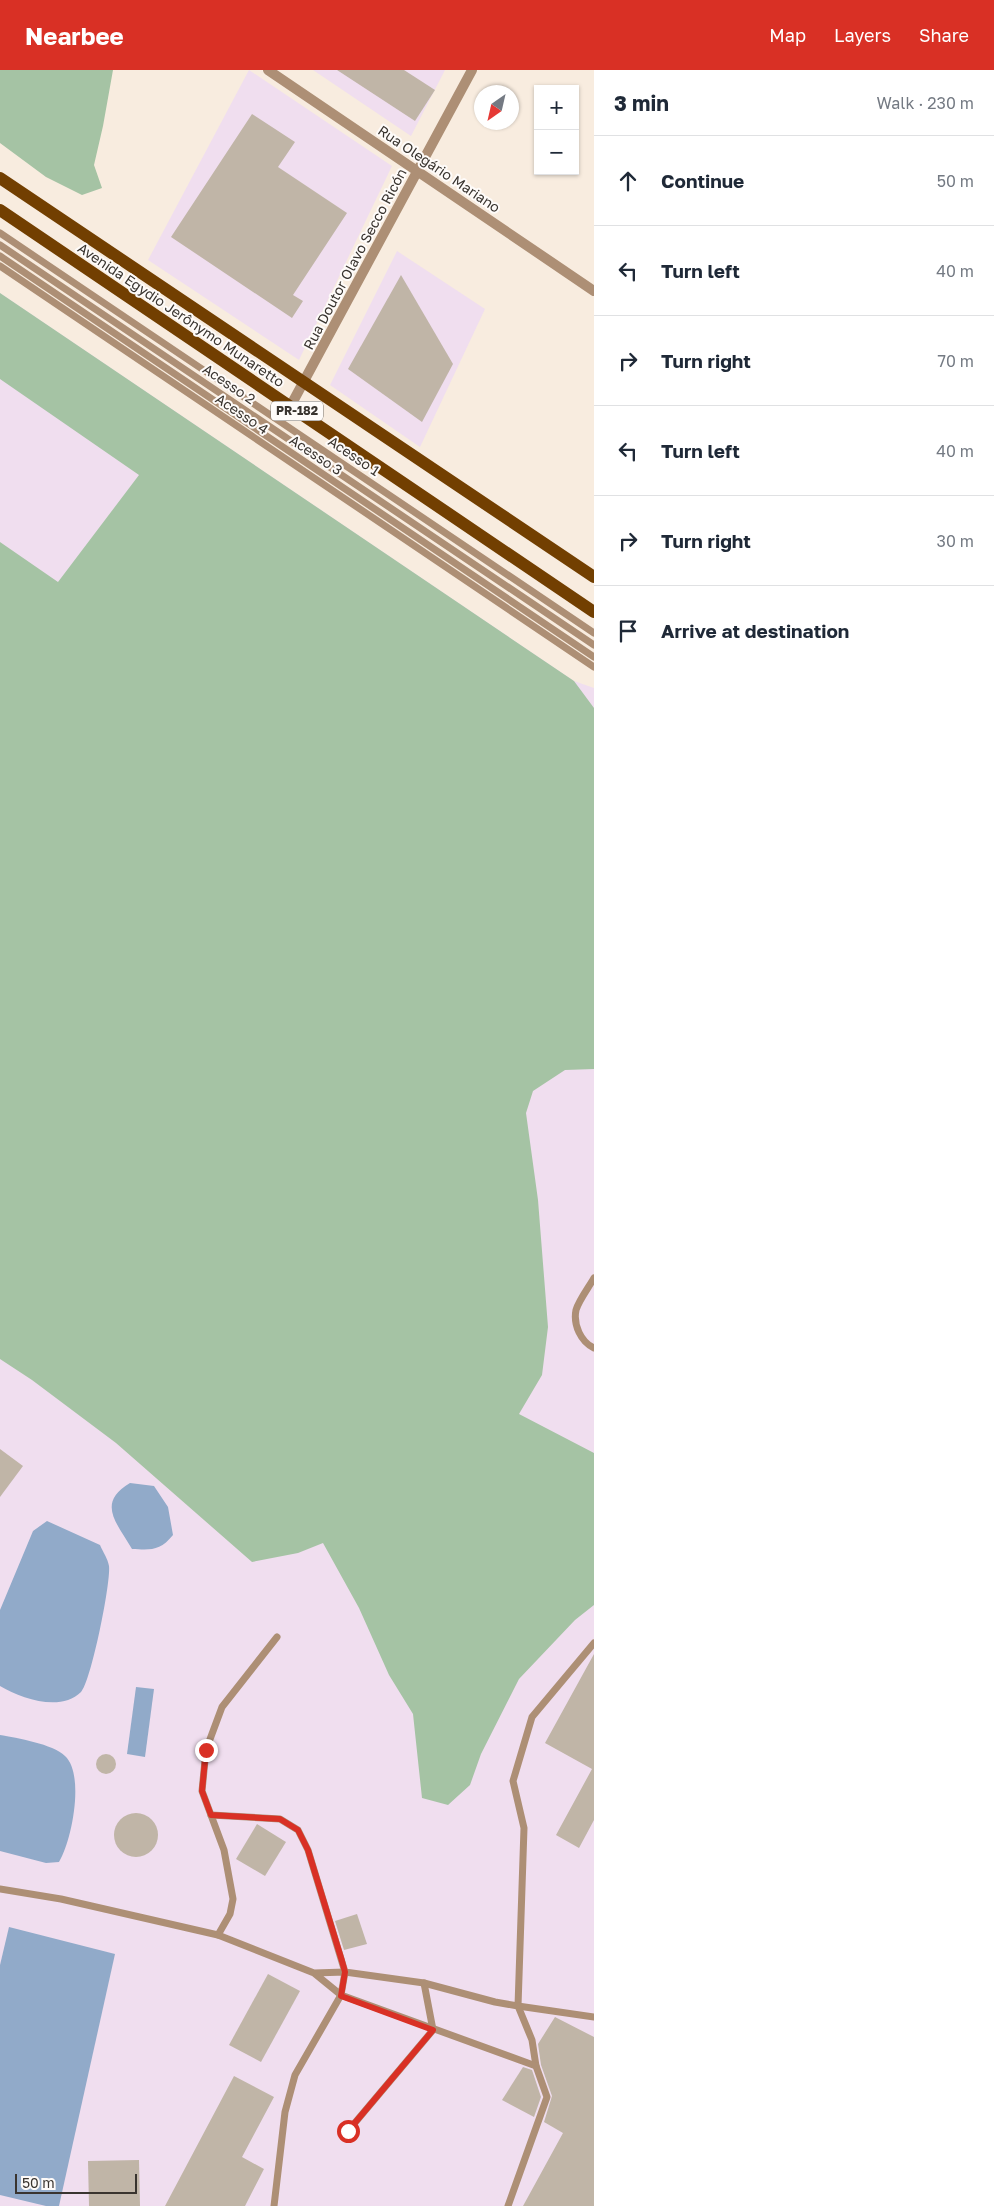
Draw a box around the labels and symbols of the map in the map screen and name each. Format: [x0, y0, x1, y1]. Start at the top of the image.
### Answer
north arrow [474, 85, 519, 130]
street label: Rua Olegário Mariano [375, 121, 504, 216]
street label: Rua Doutor Olavo Secco Ricón [299, 165, 410, 352]
street label: Avenida Egydio Jerônymo Munaretto [75, 239, 288, 390]
street label: Acesso 2 [200, 360, 259, 407]
street label: Acesso 4 [213, 390, 272, 437]
road number: PR-182 [271, 402, 323, 421]
street label: Acesso 3 [287, 431, 346, 478]
street label: Acesso 1 [325, 432, 383, 479]
route end [195, 1739, 218, 1762]
route start [337, 2120, 360, 2143]
scale bar [15, 2171, 138, 2194]

